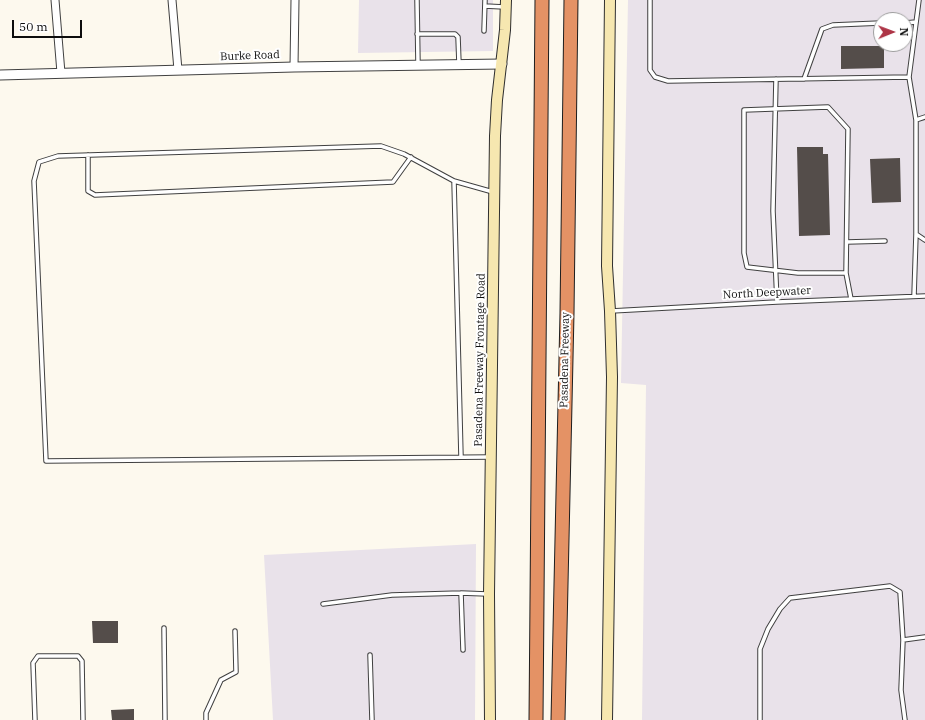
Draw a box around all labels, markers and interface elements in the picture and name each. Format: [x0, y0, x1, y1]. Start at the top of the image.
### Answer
scale bar [14, 12, 84, 38]
north arrow [873, 12, 913, 52]
text: 50 m [19, 19, 48, 34]
text: N [897, 27, 911, 36]
street label: Burke Road [220, 48, 280, 64]
street label: Pasadena Freeway Frontage Road [472, 273, 488, 447]
street label: North Deepwater [723, 284, 811, 302]
street label: Pasadena Freeway [558, 312, 572, 408]

